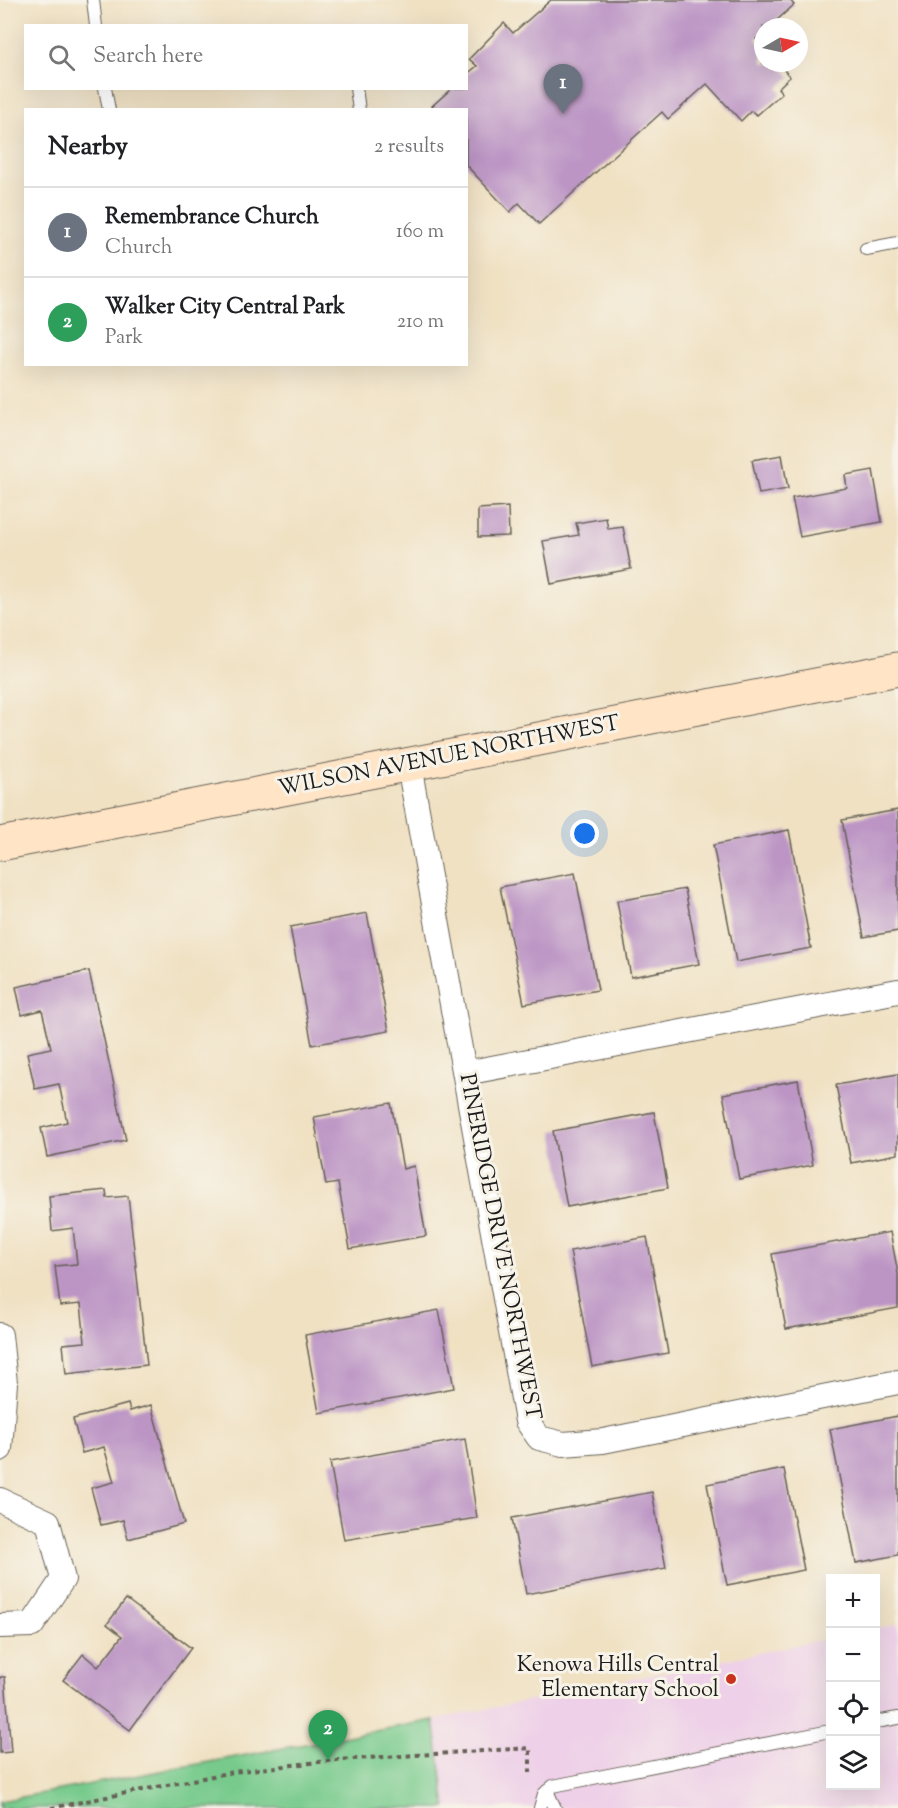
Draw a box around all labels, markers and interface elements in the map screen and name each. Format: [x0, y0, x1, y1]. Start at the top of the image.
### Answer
north arrow [754, 18, 808, 72]
search box [24, 24, 468, 90]
icon: search [45, 41, 78, 74]
text: Search here [93, 41, 203, 73]
pin: 1 [544, 64, 582, 114]
text: Nearby [48, 129, 128, 166]
text: 2 results [374, 133, 444, 162]
text: Remembrance Church [105, 202, 319, 234]
text: 1 [64, 218, 71, 247]
text: 160 m [396, 218, 444, 247]
text: Church [105, 234, 172, 263]
text: Walker City Central Park [105, 292, 345, 324]
text: 2 [63, 308, 72, 337]
text: 210 m [397, 308, 444, 337]
text: Park [105, 324, 143, 353]
street label: WILSON AVENUE NORTHWEST [275, 708, 623, 806]
your location [570, 819, 599, 848]
street label: PINERIDGE DRIVE NORTHWEST [450, 1071, 548, 1424]
map controls [826, 1574, 880, 1790]
button: + [826, 1574, 880, 1628]
button: − [826, 1628, 880, 1682]
place label: Kenowa Hills Central Elementary School [517, 1650, 719, 1707]
marker: Kenowa Hills Central Elementary School [724, 1672, 738, 1686]
button: locate [826, 1682, 880, 1736]
pin: 2 [308, 1710, 348, 1760]
button: layers [826, 1736, 880, 1790]

